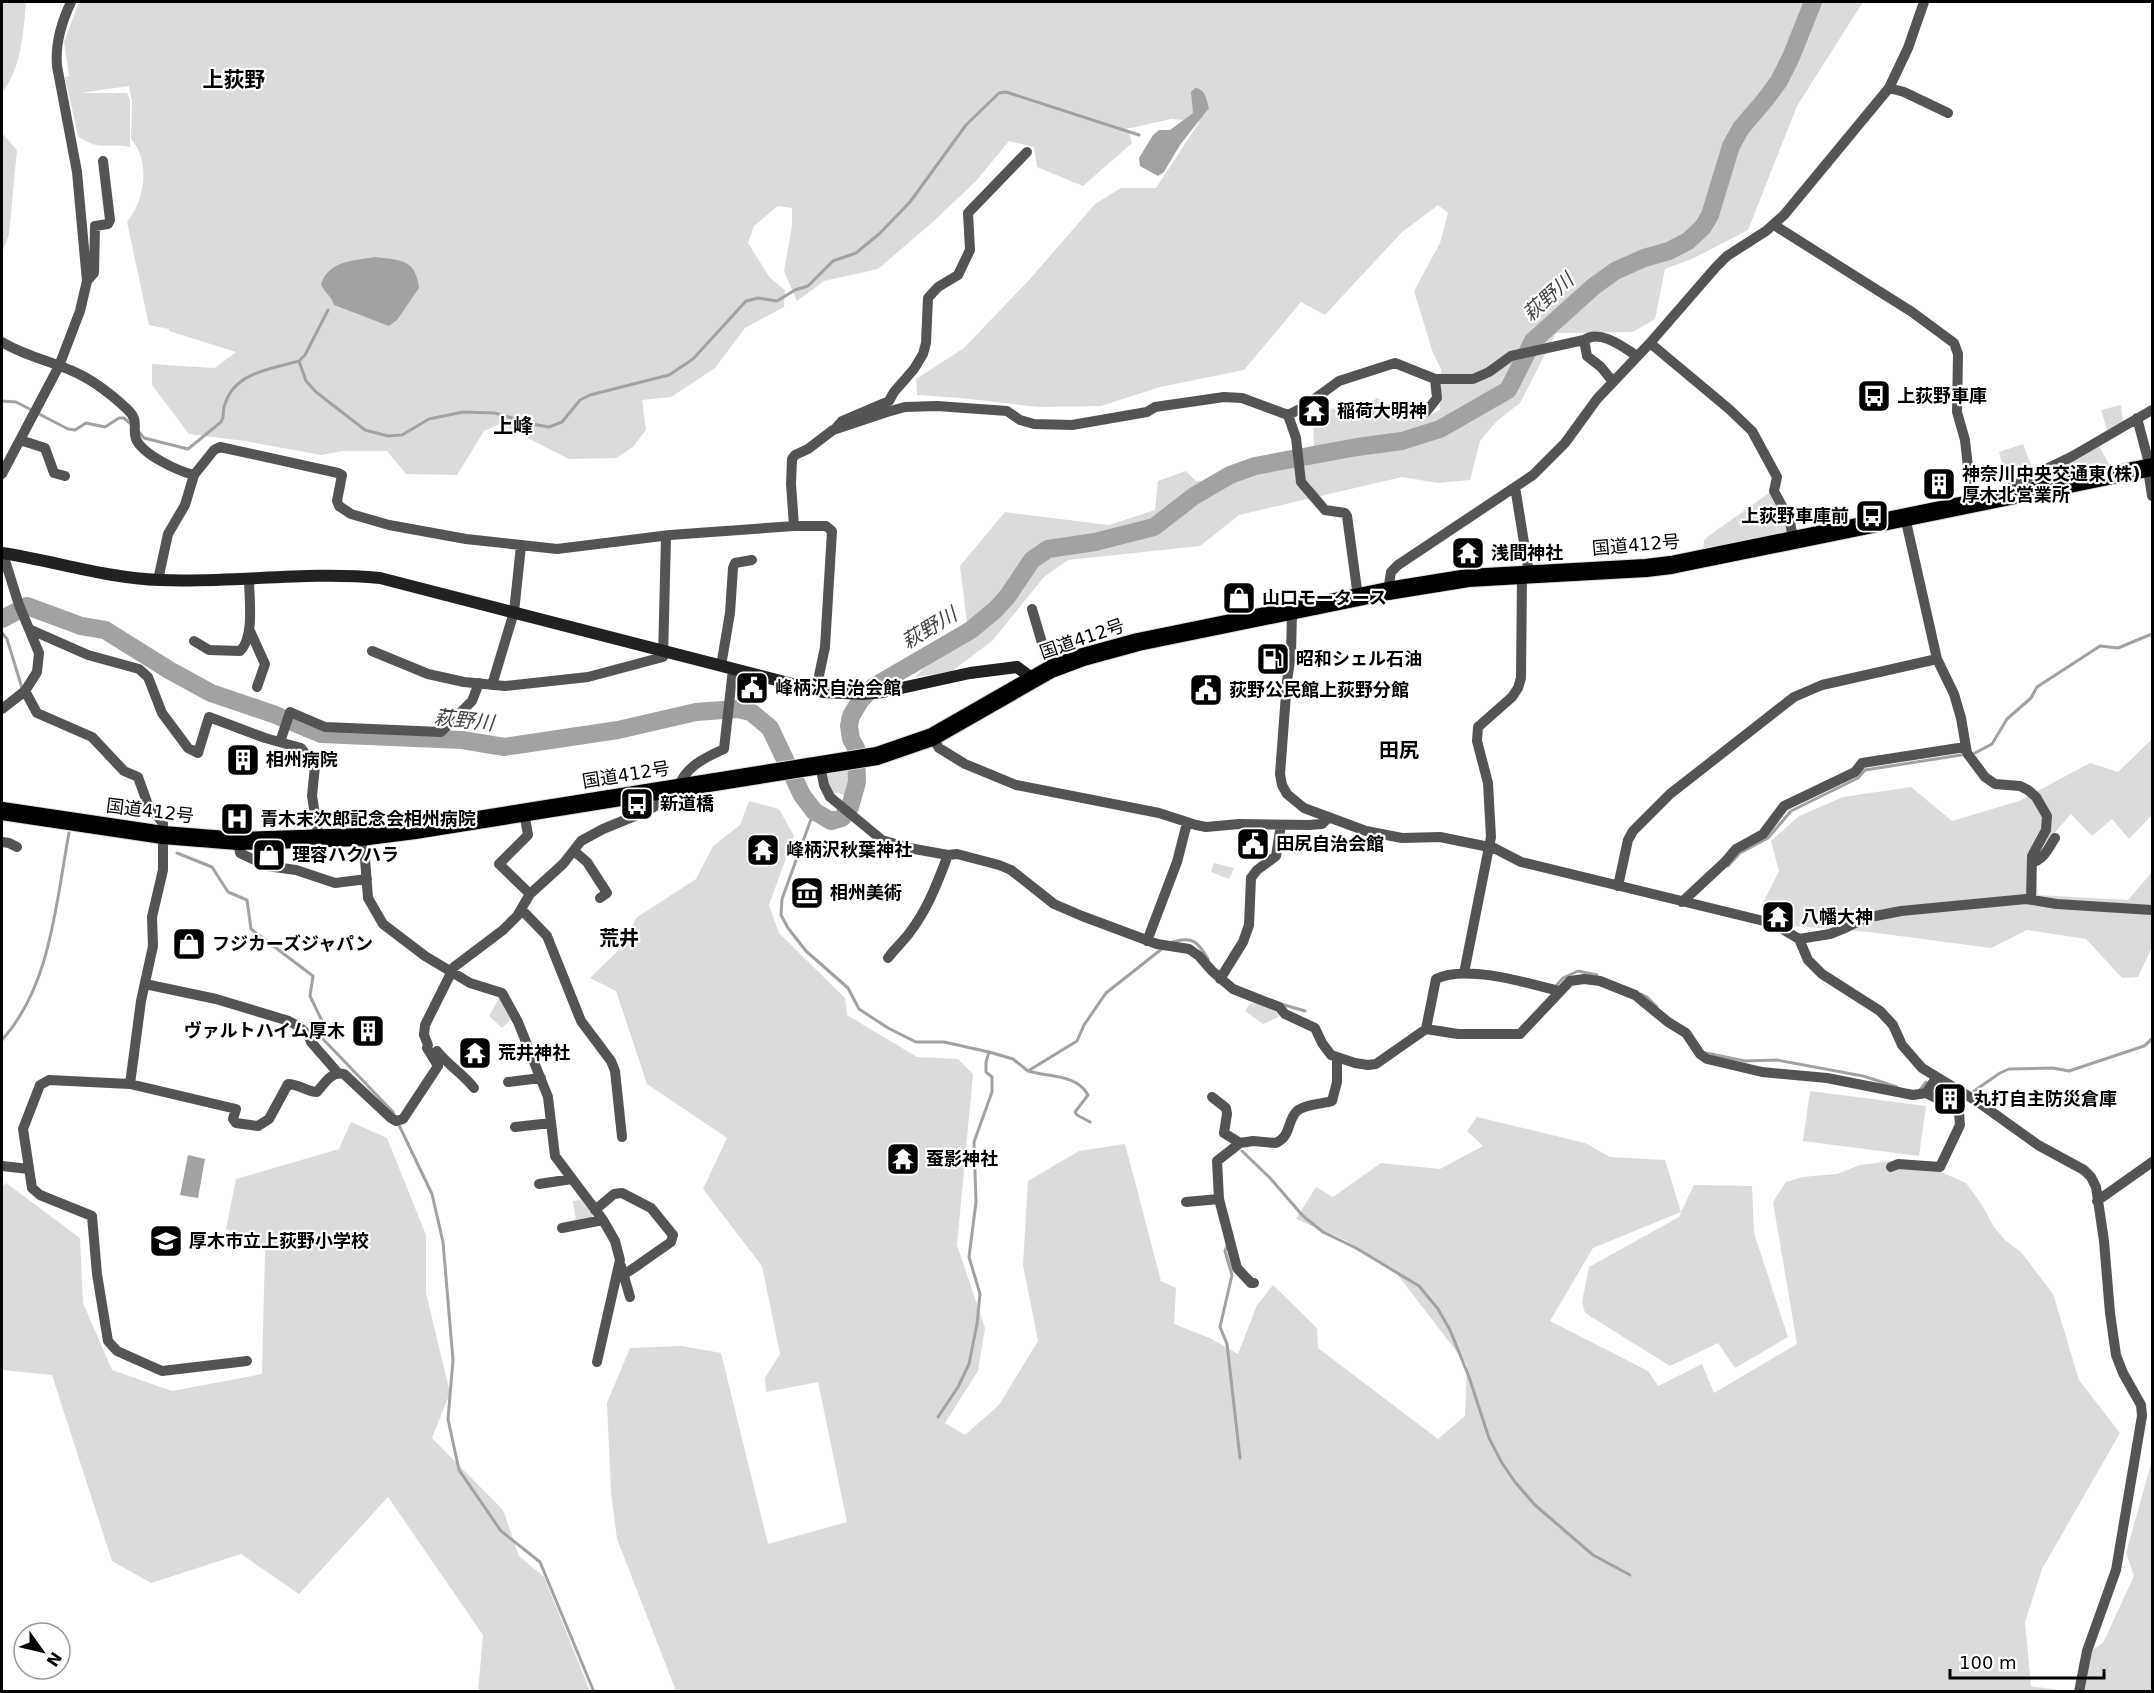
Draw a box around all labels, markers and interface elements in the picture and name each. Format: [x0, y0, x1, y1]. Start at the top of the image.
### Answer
district label: 上荻野 [203, 68, 266, 92]
water label: 萩野川 [1518, 267, 1580, 326]
bus stop icon: 上荻野車庫 [1856, 378, 1892, 414]
place label: 上荻野車庫 [1897, 385, 1987, 406]
temple icon: 稲荷大明神 [1296, 393, 1332, 429]
place label: 稲荷大明神 [1337, 400, 1427, 421]
district label: 上峰 [493, 414, 533, 438]
place label: 神奈川中央交通東(株) 厚木北営業所 [1962, 463, 2140, 505]
building icon: 神奈川中央交通東(株) 厚木北営業所 [1921, 466, 1957, 502]
bus stop icon: 上荻野車庫前 [1854, 498, 1890, 534]
place label: 上荻野車庫前 [1741, 505, 1849, 526]
street label: 国道412号 [1591, 530, 1681, 559]
temple icon: 浅間神社 [1450, 535, 1486, 571]
place label: 浅間神社 [1491, 542, 1563, 563]
shop icon: 山口モータース [1221, 580, 1257, 616]
place label: 山口モータース [1262, 587, 1387, 608]
water label: 萩野川 [897, 601, 963, 654]
street label: 国道412号 [1037, 614, 1127, 663]
fuel station icon: 昭和シェル石油 [1255, 641, 1291, 677]
place label: 昭和シェル石油 [1296, 648, 1422, 669]
public building icon: 峰柄沢自治会館 [734, 670, 770, 706]
public building icon: 荻野公民館上荻野分館 [1188, 672, 1224, 708]
place label: 峰柄沢自治会館 [775, 677, 901, 698]
place label: 荻野公民館上荻野分館 [1229, 679, 1409, 700]
water label: 萩野川 [433, 705, 497, 735]
district label: 田尻 [1379, 738, 1419, 762]
building icon: 相州病院 [225, 742, 261, 778]
place label: 相州病院 [266, 749, 338, 770]
street label: 国道412号 [581, 757, 671, 792]
bus stop icon: 新道橋 [619, 786, 655, 822]
place label: 新道橋 [660, 793, 714, 814]
street label: 国道412号 [105, 795, 195, 826]
hospital icon: 青木末次郎記念会相州病院 [219, 801, 255, 837]
place label: 青木末次郎記念会相州病院 [260, 808, 476, 829]
public building icon: 田尻自治会館 [1235, 826, 1271, 862]
temple icon: 峰柄沢秋葉神社 [745, 832, 781, 868]
place label: 田尻自治会館 [1276, 833, 1384, 854]
shop icon: 理容ハクハラ [251, 837, 287, 873]
place label: 峰柄沢秋葉神社 [786, 839, 912, 860]
place label: 理容ハクハラ [292, 844, 399, 865]
museum icon: 相州美術 [789, 875, 825, 911]
place label: 相州美術 [830, 882, 902, 903]
temple icon: 八幡大神 [1760, 899, 1796, 935]
place label: 八幡大神 [1801, 906, 1873, 927]
shop icon: フジカーズジャパン [171, 926, 207, 962]
district label: 荒井 [599, 926, 639, 950]
place label: フジカーズジャパン [212, 933, 373, 954]
building icon: ヴァルトハイム厚木 [350, 1013, 386, 1049]
place label: ヴァルトハイム厚木 [184, 1020, 345, 1041]
temple icon: 荒井神社 [457, 1035, 493, 1071]
place label: 荒井神社 [498, 1042, 570, 1063]
building icon: 丸打自主防災倉庫 [1932, 1081, 1968, 1117]
place label: 丸打自主防災倉庫 [1973, 1088, 2117, 1109]
temple icon: 蚕影神社 [885, 1141, 921, 1177]
place label: 蚕影神社 [926, 1148, 998, 1169]
school or university icon: 厚木市立上荻野小学校 [148, 1223, 184, 1259]
place label: 厚木市立上荻野小学校 [189, 1230, 369, 1251]
north arrow [12, 1621, 72, 1681]
scale bar [1950, 1642, 2104, 1680]
text: N [42, 1648, 66, 1670]
text: 100 m [1959, 1652, 2017, 1673]

